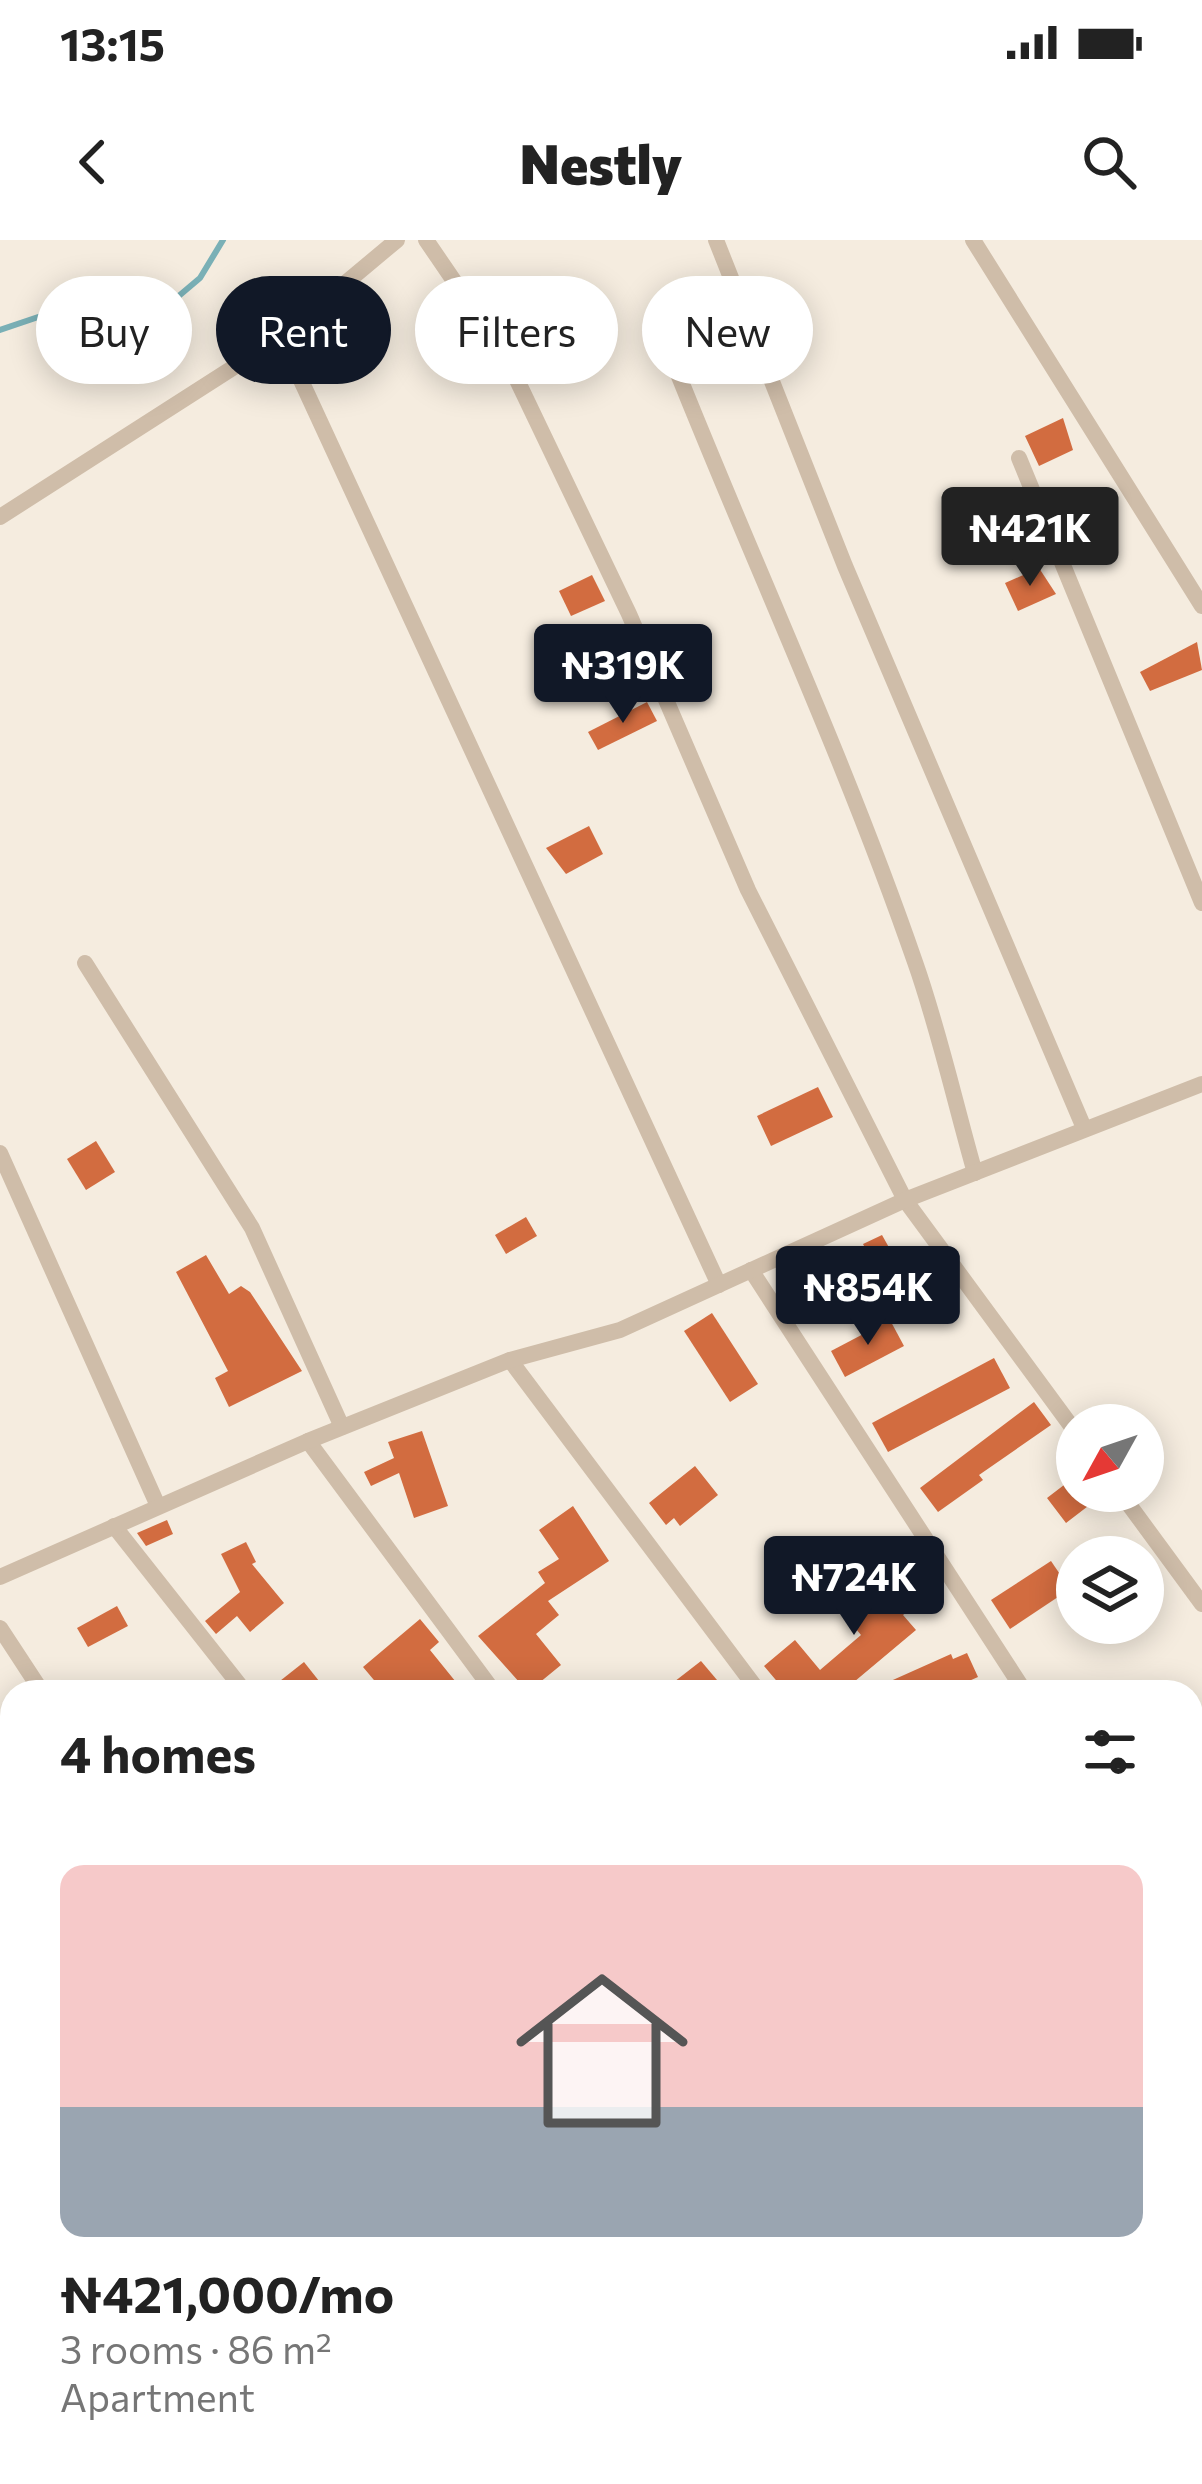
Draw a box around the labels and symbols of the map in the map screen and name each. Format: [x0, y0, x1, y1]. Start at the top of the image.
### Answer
pin: ₦421K [946, 487, 1114, 589]
pin: ₦319K [539, 624, 707, 726]
pin: ₦854K [784, 1246, 952, 1348]
north arrow [1056, 1404, 1164, 1512]
pin: ₦724K [770, 1536, 938, 1638]

